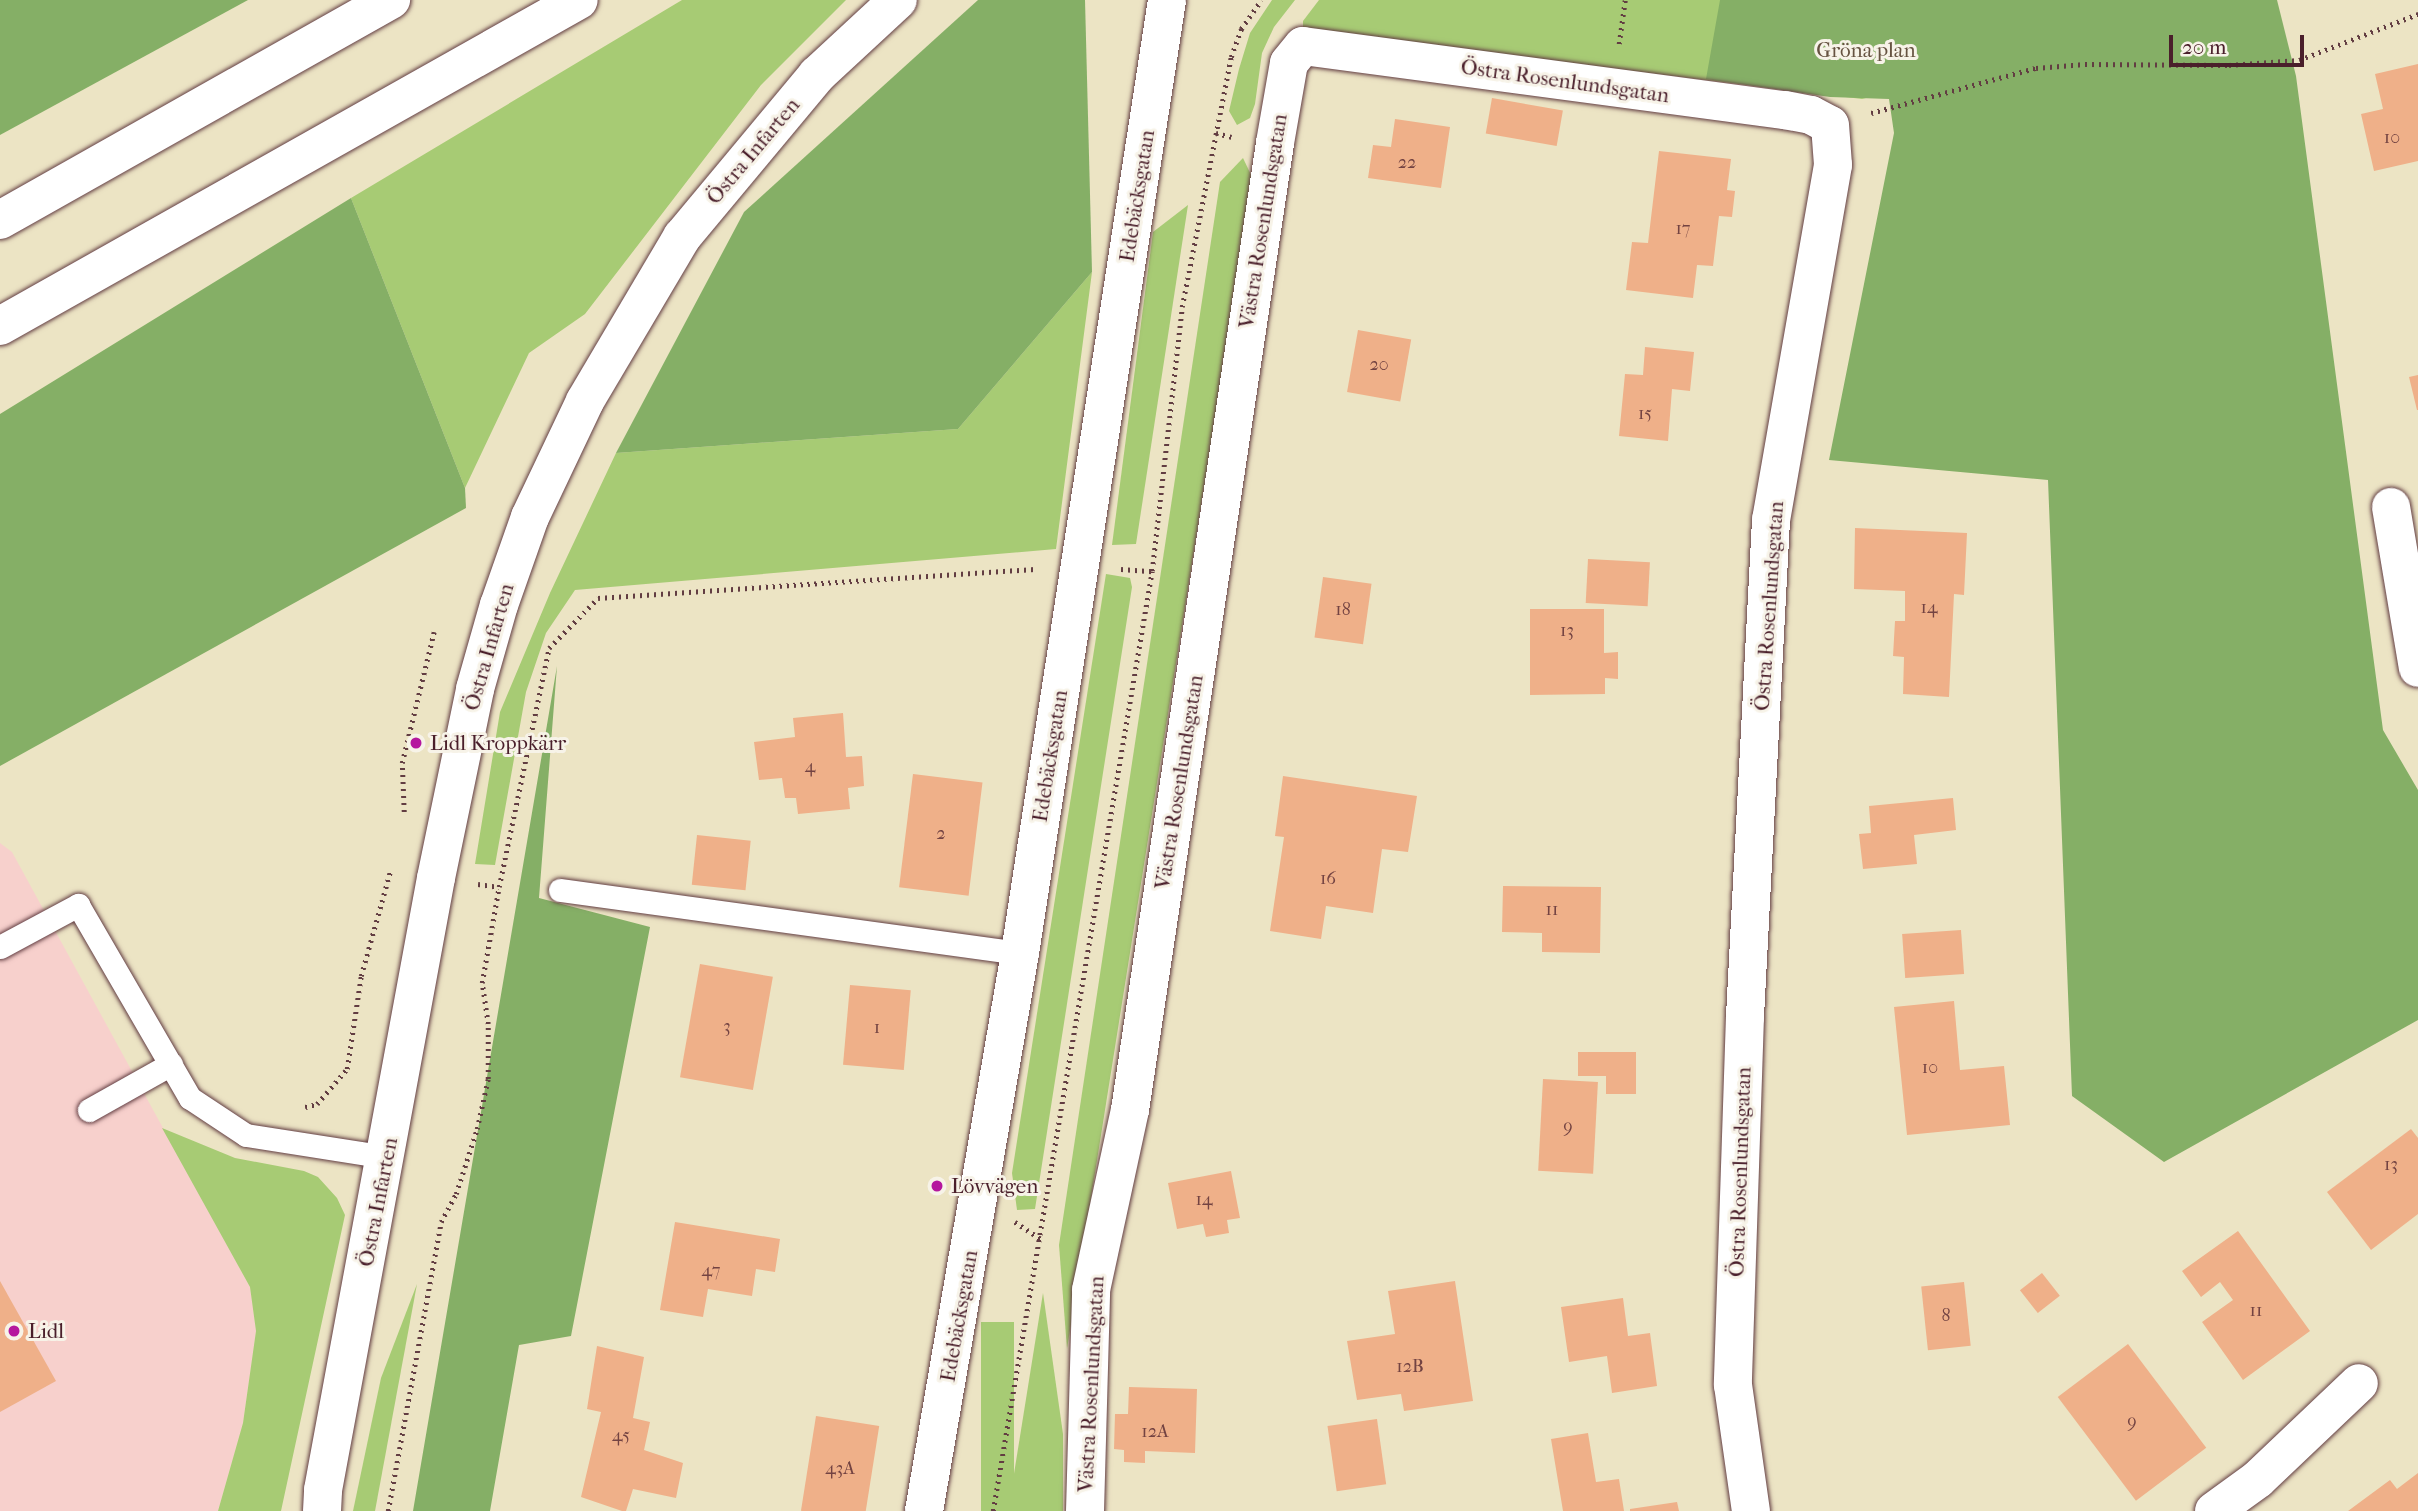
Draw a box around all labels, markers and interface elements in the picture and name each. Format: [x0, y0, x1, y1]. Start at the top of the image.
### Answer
scale bar [2173, 21, 2308, 65]
text: 20 m [2182, 35, 2226, 59]
park label: Gröna plan [1816, 37, 1916, 63]
street label: Östra Rosenlundsgatan [1459, 54, 1671, 108]
street label: Östra Infarten [701, 93, 805, 209]
street label: Västra Rosenlundsgatan [1234, 112, 1292, 330]
house number: 10 [2384, 127, 2400, 149]
street label: Edebäcksgatan [1114, 128, 1160, 264]
house number: 22 [1398, 152, 1416, 174]
house number: 17 [1675, 218, 1691, 240]
house number: 20 [1369, 354, 1389, 376]
house number: 15 [1638, 403, 1652, 425]
street label: Östra Rosenlundsgatan [1749, 500, 1789, 712]
street label: Östra Infarten [459, 580, 519, 714]
house number: 14 [1920, 597, 1938, 619]
house number: 18 [1335, 599, 1351, 621]
house number: 13 [1560, 620, 1574, 642]
street label: Västra Rosenlundsgatan [1150, 673, 1208, 891]
street label: Edebäcksgatan [1027, 688, 1073, 824]
place label: Lidl Kroppkärr [430, 730, 566, 756]
marker: Lidl Kroppkärr [408, 735, 424, 751]
house number: 4 [805, 756, 815, 778]
house number: 2 [936, 823, 946, 845]
house number: 16 [1320, 868, 1336, 890]
house number: 11 [1546, 899, 1558, 921]
house number: 3 [723, 1016, 731, 1038]
house number: 1 [874, 1017, 880, 1039]
house number: 10 [1922, 1057, 1938, 1079]
street label: Östra Rosenlundsgatan [1724, 1067, 1756, 1277]
house number: 9 [1563, 1116, 1573, 1138]
street label: Östra Infarten [353, 1135, 403, 1269]
house number: 13 [2384, 1154, 2398, 1176]
place label: Lövvägen [951, 1173, 1038, 1199]
marker: Lövvägen [929, 1178, 945, 1194]
house number: 14 [1195, 1189, 1213, 1211]
street label: Edebäcksgatan [935, 1248, 983, 1384]
house number: 47 [702, 1260, 720, 1282]
street label: Västra Rosenlundsgatan [1073, 1275, 1109, 1493]
house number: 11 [2250, 1300, 2262, 1322]
house number: 8 [1941, 1305, 1951, 1327]
place label: Lidl [28, 1318, 64, 1344]
marker: Lidl [6, 1323, 22, 1339]
house number: 12B [1396, 1356, 1424, 1378]
house number: 9 [2127, 1411, 2137, 1433]
house number: 12A [1141, 1421, 1169, 1443]
house number: 45 [612, 1425, 630, 1447]
house number: 43A [825, 1458, 855, 1480]

